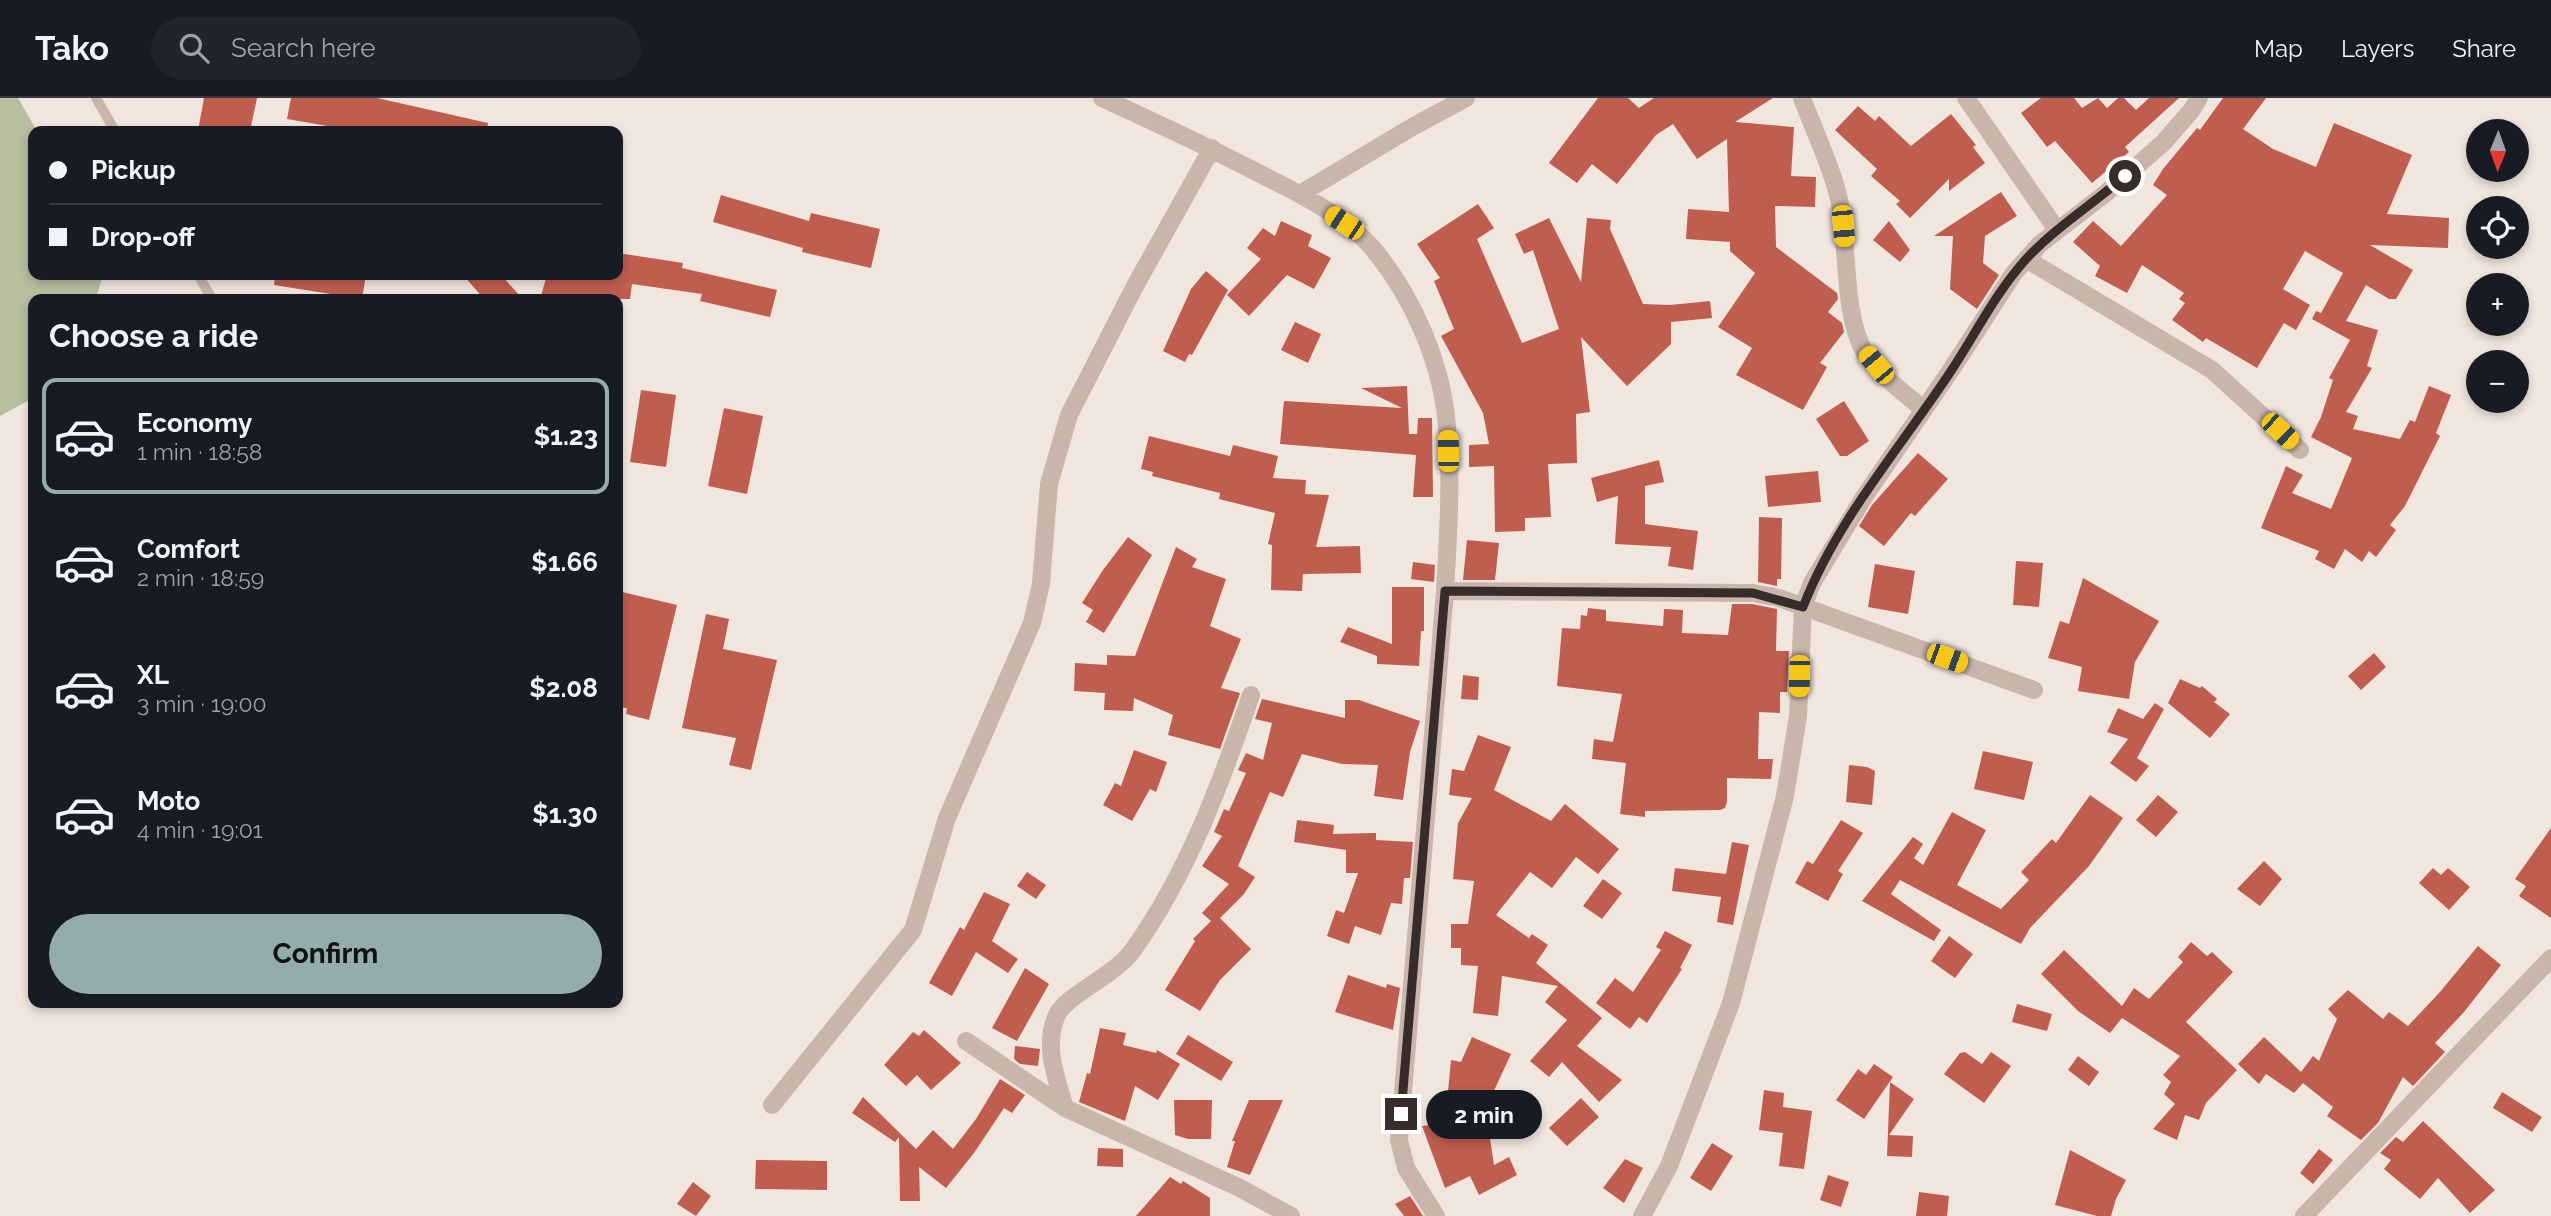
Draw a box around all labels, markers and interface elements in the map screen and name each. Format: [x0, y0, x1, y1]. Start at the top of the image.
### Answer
search box [151, 17, 641, 80]
text: Tako [35, 29, 109, 68]
icon: search [175, 29, 213, 67]
text: Search here [231, 33, 375, 63]
text: Map [2254, 34, 2303, 63]
text: Layers [2341, 34, 2414, 63]
text: Share [2452, 34, 2516, 63]
north arrow [2466, 119, 2529, 182]
map controls [2466, 119, 2529, 413]
text: Pickup [91, 155, 176, 185]
route start [2109, 160, 2141, 192]
button: locate [2466, 196, 2529, 259]
car [1321, 203, 1368, 243]
car [1831, 204, 1856, 248]
text: Drop-off [91, 222, 195, 252]
button: + [2466, 273, 2529, 336]
text: Choose a ride [49, 317, 258, 354]
car [1855, 342, 1898, 388]
button: − [2466, 350, 2529, 413]
icon: car [53, 405, 116, 468]
text: Economy [137, 408, 252, 438]
car [2258, 409, 2303, 453]
text: $1.23 [534, 421, 598, 451]
car [1438, 430, 1459, 472]
text: 1 min · 18:58 [137, 438, 262, 465]
icon: car [53, 531, 116, 594]
text: Comfort [137, 534, 240, 564]
text: $1.66 [531, 547, 598, 577]
text: 2 min · 18:59 [137, 564, 264, 591]
car [1924, 641, 1971, 675]
car [1789, 655, 1810, 697]
icon: car [53, 657, 116, 720]
text: XL [137, 660, 169, 690]
text: $2.08 [529, 673, 598, 703]
text: 3 min · 19:00 [137, 690, 267, 717]
icon: car [53, 783, 116, 846]
text: Moto [137, 786, 200, 816]
text: $1.30 [532, 799, 598, 829]
text: 4 min · 19:01 [137, 816, 263, 843]
button: Confirm [49, 914, 602, 994]
callout: 2 min [1426, 1090, 1541, 1138]
route end [1385, 1098, 1417, 1130]
text: 2 min [1454, 1101, 1514, 1128]

